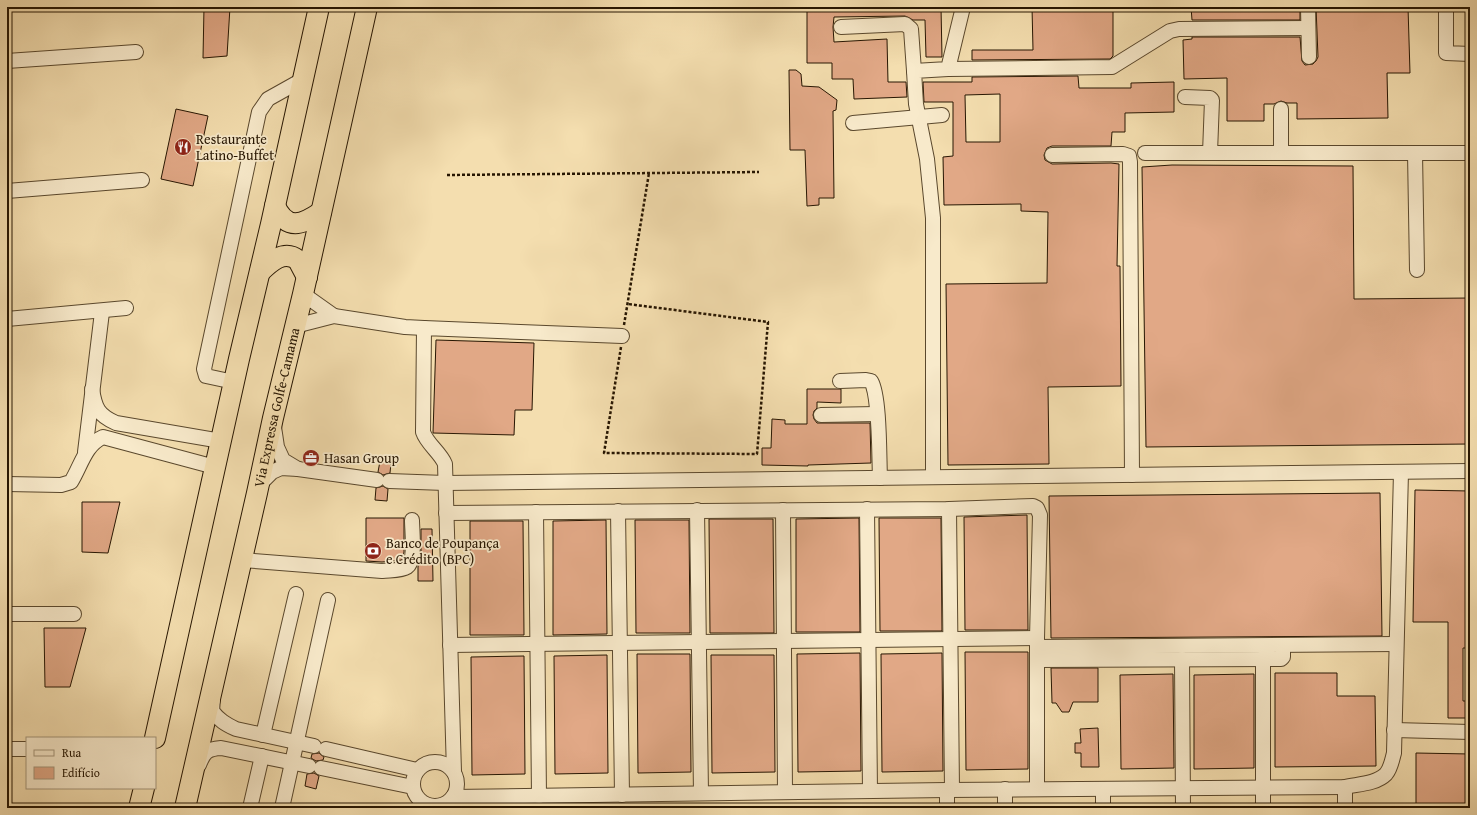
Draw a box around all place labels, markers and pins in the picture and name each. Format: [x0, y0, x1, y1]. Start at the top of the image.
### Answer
place label: Restaurante Latino-Buffet [196, 129, 274, 165]
restaurant icon: Restaurante Latino-Buffet [173, 137, 193, 157]
office icon: Hasan Group [301, 448, 321, 468]
place label: Hasan Group [324, 448, 400, 468]
place label: Banco de Poupança e Crédito (BPC) [386, 533, 499, 569]
bank icon: Banco de Poupança e Crédito (BPC) [363, 541, 383, 561]

